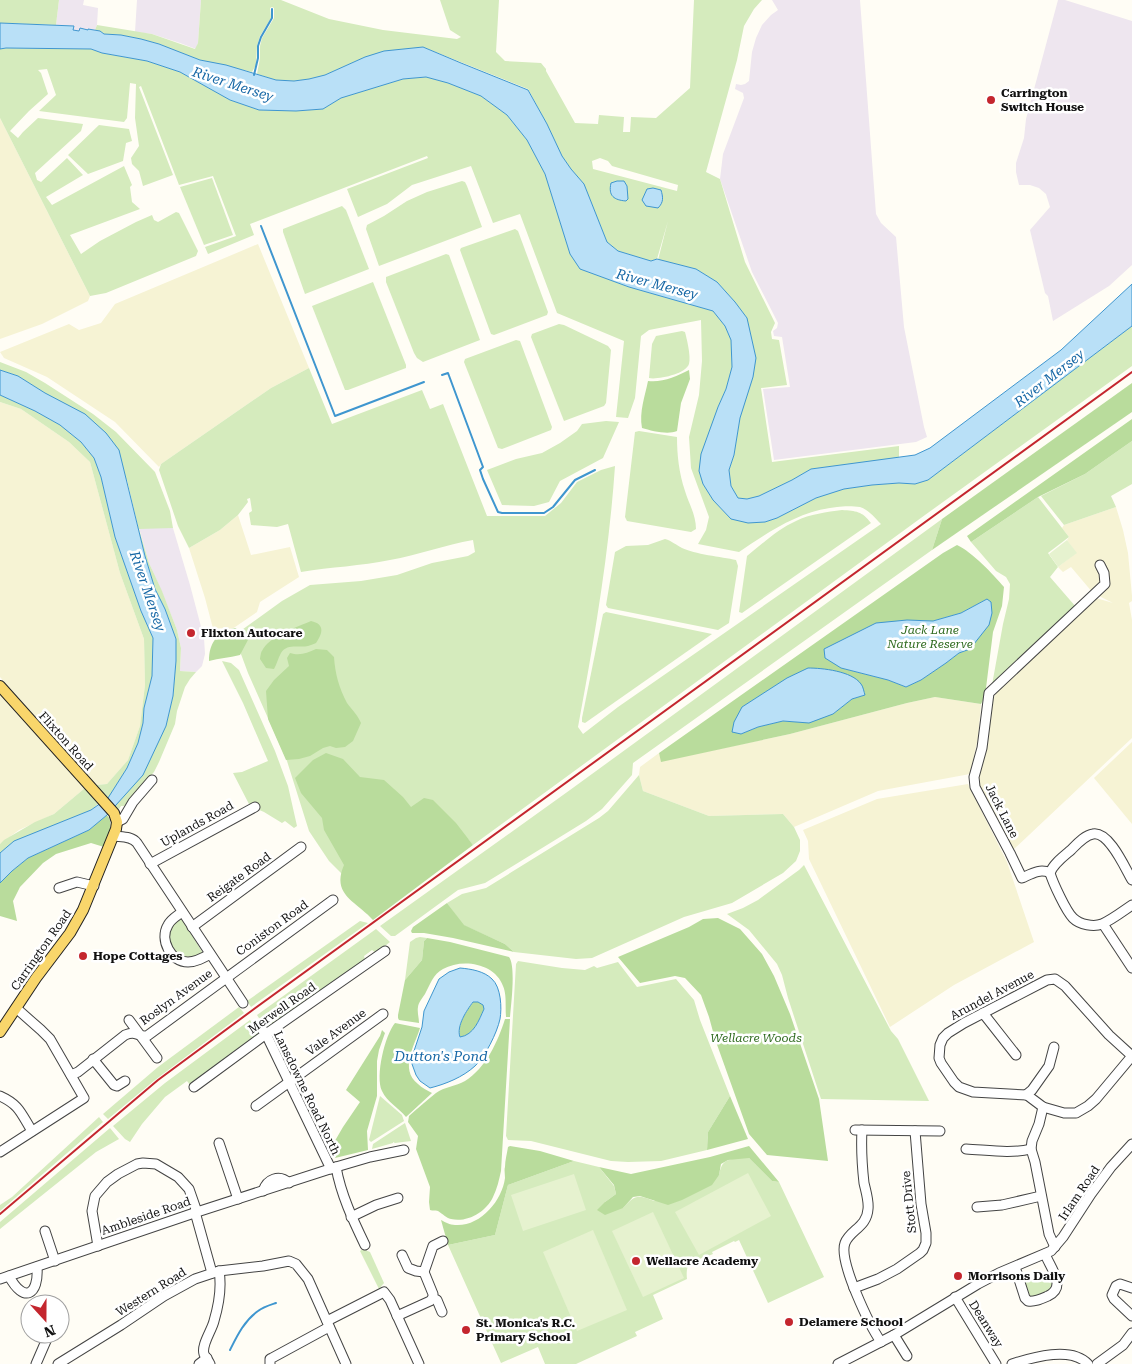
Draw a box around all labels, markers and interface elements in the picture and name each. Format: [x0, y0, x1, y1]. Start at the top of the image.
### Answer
water label: River Mersey [190, 63, 276, 105]
place label: Carrington Switch House [1001, 86, 1084, 114]
marker: Carrington Switch House [985, 94, 997, 106]
water label: River Mersey [613, 265, 700, 303]
water label: River Mersey [1010, 345, 1088, 411]
water label: River Mersey [126, 548, 169, 634]
park label: Jack Lane Nature Reserve [886, 623, 973, 651]
place label: Flixton Autocare [201, 626, 303, 640]
marker: Flixton Autocare [185, 627, 197, 639]
street label: Flixton Road [36, 709, 96, 773]
street label: Jack Lane [982, 782, 1022, 841]
street label: Uplands Road [158, 798, 236, 850]
street label: Reigate Road [205, 849, 274, 905]
street label: Coniston Road [233, 897, 311, 959]
street label: Carrington Road [8, 907, 74, 993]
place label: Hope Cottages [93, 949, 182, 963]
marker: Hope Cottages [77, 950, 89, 962]
street label: Roslyn Avenue [137, 966, 215, 1028]
street label: Arundel Avenue [948, 967, 1036, 1023]
street label: Merwell Road [246, 979, 319, 1036]
street label: Vale Avenue [303, 1005, 369, 1058]
street label: Lansdowne Road North [271, 1029, 343, 1158]
park label: Wellacre Woods [710, 1031, 802, 1045]
water label: Dutton's Pond [393, 1048, 488, 1064]
street label: Irlam Road [1056, 1163, 1103, 1223]
street label: Stott Drive [899, 1170, 919, 1234]
street label: Ambleside Road [100, 1194, 193, 1238]
place label: Wellacre Academy [646, 1254, 759, 1268]
marker: Wellacre Academy [630, 1255, 642, 1267]
street label: Western Road [113, 1265, 189, 1319]
place label: Morrisons Daily [968, 1269, 1066, 1283]
marker: Morrisons Daily [952, 1270, 964, 1282]
north arrow [20, 1294, 70, 1344]
street label: Deanway [966, 1298, 1006, 1351]
place label: Delamere School [799, 1315, 903, 1329]
place label: St. Monica's R.C. Primary School [476, 1316, 575, 1344]
marker: Delamere School [783, 1316, 795, 1328]
text: N [42, 1322, 58, 1341]
marker: St. Monica's R.C. Primary School [460, 1324, 472, 1336]

